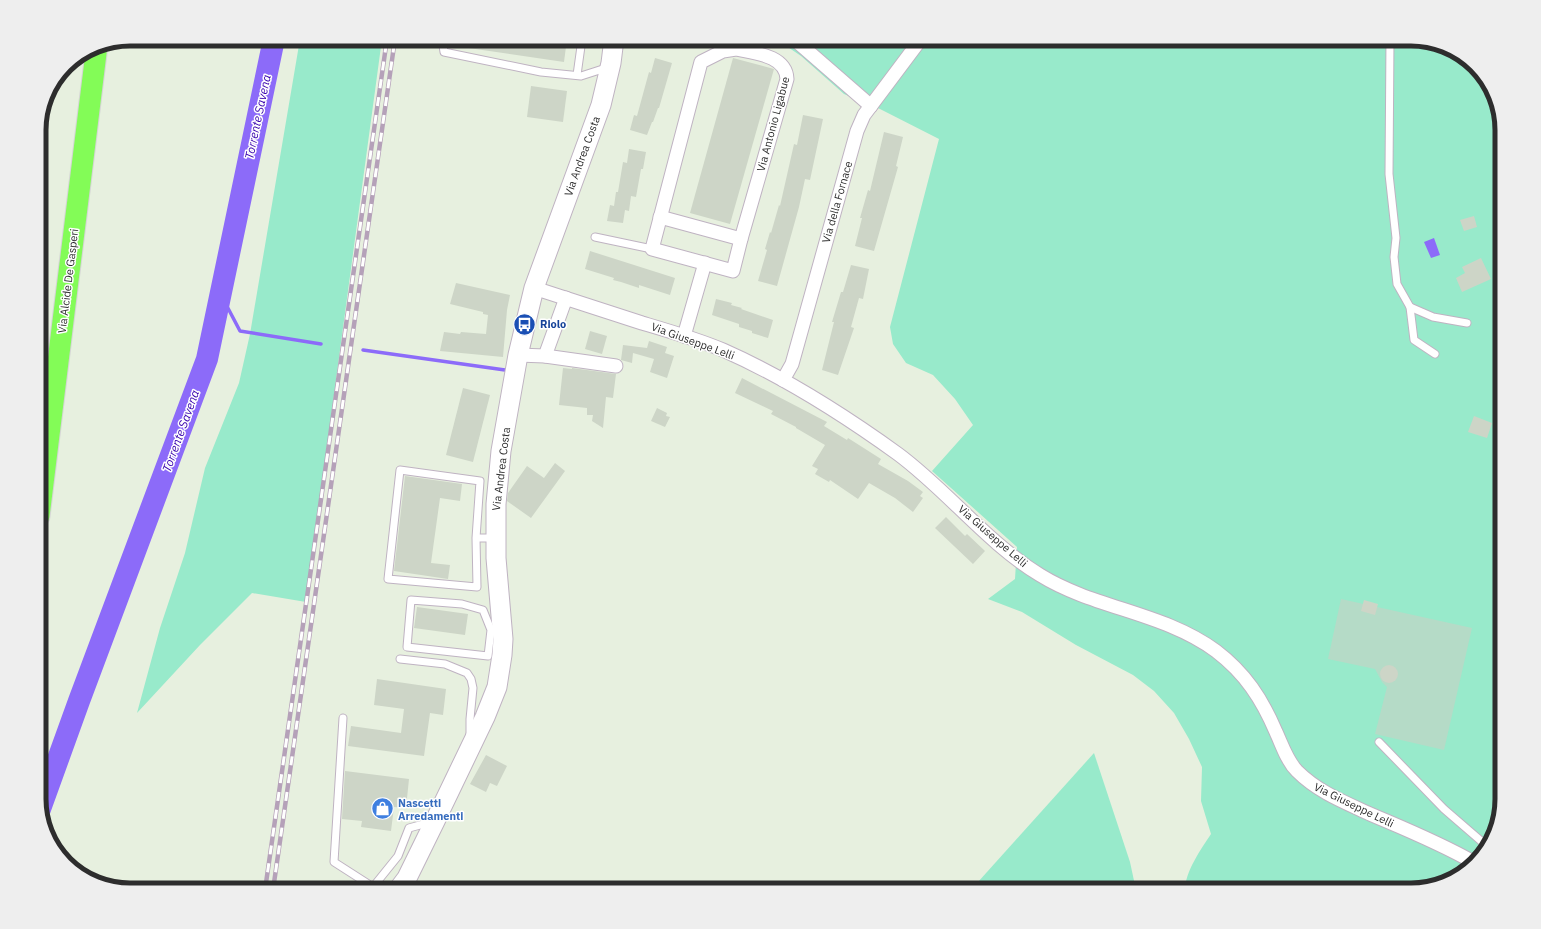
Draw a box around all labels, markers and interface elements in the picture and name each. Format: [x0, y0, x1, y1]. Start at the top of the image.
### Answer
water label: Torrente Savena [241, 73, 274, 161]
street label: Via Antonio Ligabue [754, 75, 792, 173]
street label: Via Andrea Costa [561, 114, 603, 198]
street label: Via della Fornace [819, 159, 855, 245]
street label: Via Alcide De Gasperi [55, 228, 81, 334]
bus stop icon: Riolo [512, 311, 538, 337]
place label: Riolo [540, 317, 566, 331]
street label: Via Giuseppe Lelli [650, 319, 736, 363]
water label: Torrente Savena [159, 388, 202, 474]
street label: Via Andrea Costa [489, 426, 513, 512]
street label: Via Giuseppe Lelli [955, 502, 1031, 570]
street label: Via Giuseppe Lelli [1312, 780, 1396, 830]
shop icon: Nascetti Arredamenti [370, 796, 396, 822]
place label: Nascetti Arredamenti [398, 796, 463, 823]

